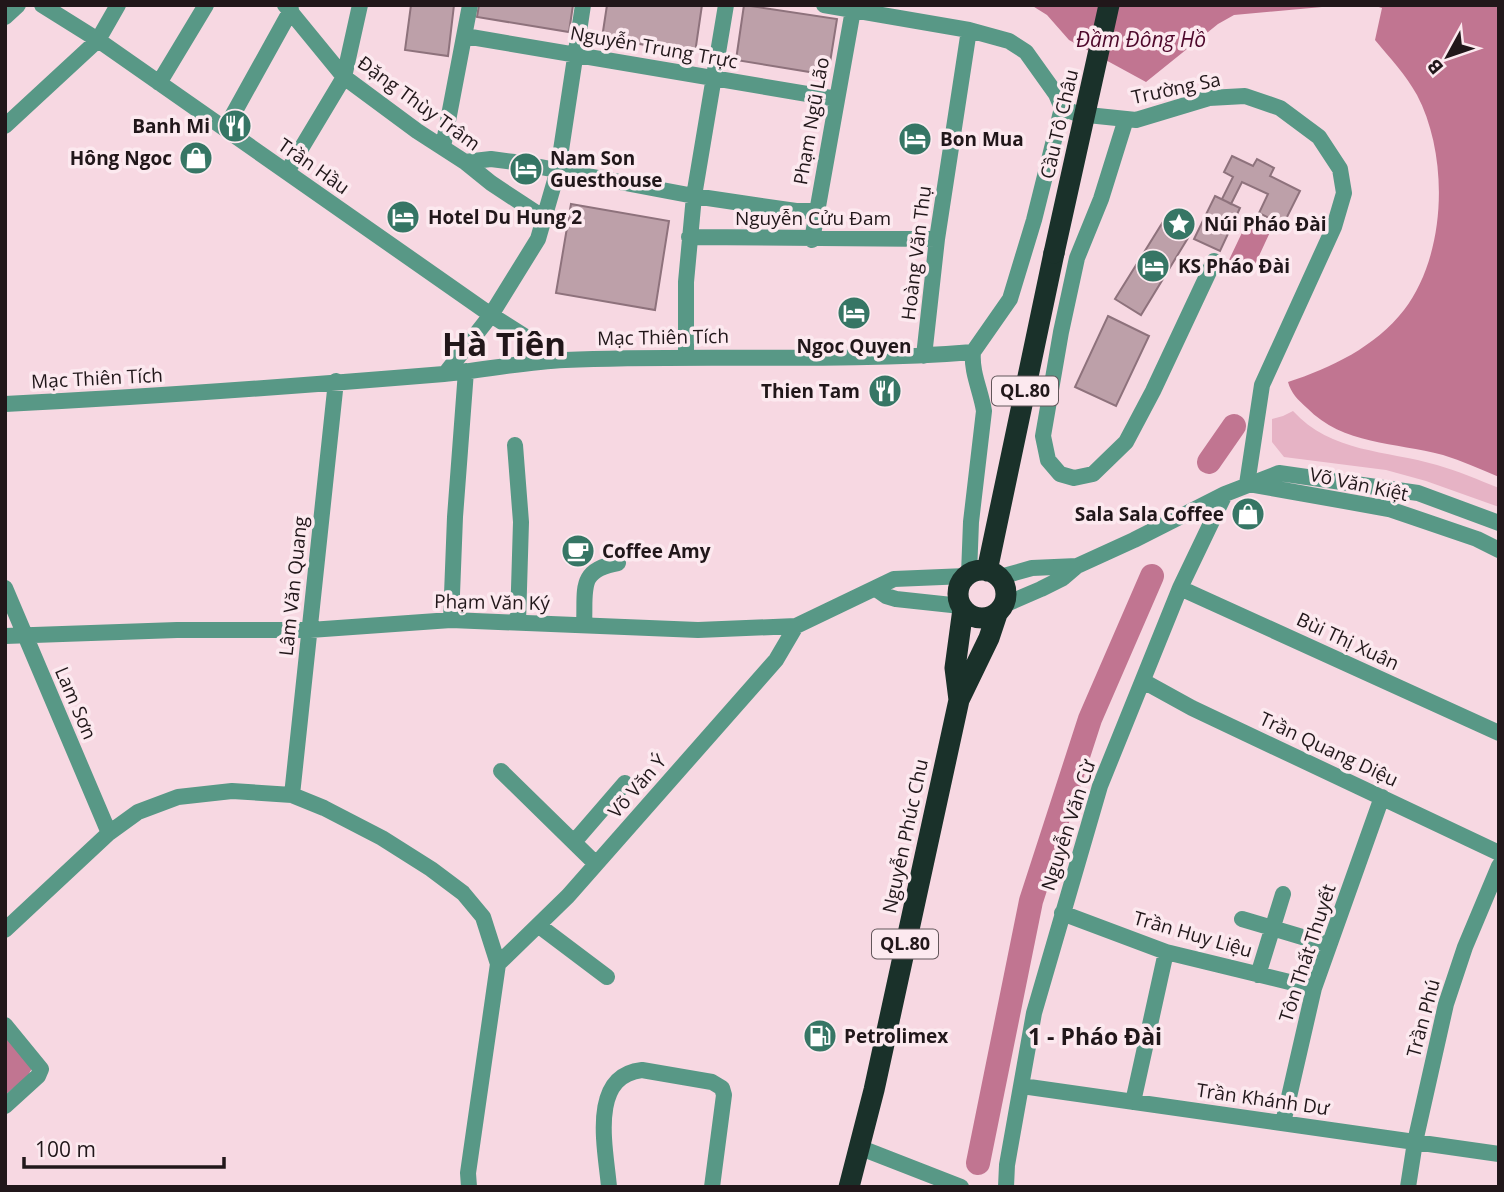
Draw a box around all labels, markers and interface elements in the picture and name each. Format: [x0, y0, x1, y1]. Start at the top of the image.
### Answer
street label: Nguyễn Trung Trực [568, 19, 740, 75]
north arrow [1413, 21, 1483, 91]
water label: Đầm Đông Hồ [1076, 25, 1206, 53]
street label: Đặng Thùy Trâm [352, 50, 486, 156]
text: B [1421, 54, 1449, 80]
street label: Phạm Ngũ Lão [787, 55, 835, 187]
street label: Trường Sa [1129, 66, 1223, 110]
street label: Cầu Tô Châu [1034, 67, 1084, 181]
restaurant icon: Banh Mi [216, 107, 254, 145]
place label: Banh Mi [132, 113, 210, 139]
hotel icon: Bon Mua [896, 120, 934, 158]
place label: Bon Mua [940, 126, 1024, 152]
street label: Trần Hầu [273, 132, 355, 200]
shop icon: Hông Ngoc [177, 139, 215, 177]
place label: Hông Ngoc [70, 145, 172, 171]
place label: Nam Son Guesthouse [550, 145, 663, 193]
hotel icon: Nam Son Guesthouse [507, 150, 545, 188]
street label: Hoàng Văn Thụ [895, 184, 937, 322]
hotel icon: Hotel Du Hung 2 [384, 198, 422, 236]
place label: Hotel Du Hung 2 [428, 204, 582, 230]
street label: Nguyễn Cửu Đam [735, 205, 891, 231]
place icon: Núi Pháo Đài [1160, 205, 1198, 243]
place label: Núi Pháo Đài [1204, 211, 1327, 237]
hotel icon: KS Pháo Đài [1134, 247, 1172, 285]
place label: KS Pháo Đài [1178, 253, 1290, 279]
hotel icon: Ngoc Quyen [835, 294, 873, 332]
district label: Hà Tiên [442, 321, 566, 366]
street label: Mạc Thiên Tích [597, 323, 729, 351]
place label: Ngoc Quyen [797, 333, 911, 359]
street label: Mạc Thiên Tích [30, 362, 164, 394]
restaurant icon: Thien Tam [866, 372, 904, 410]
road number: QL.80 [992, 376, 1058, 405]
place label: Thien Tam [761, 378, 860, 404]
street label: Võ Văn Kiệt [1307, 461, 1411, 507]
shop icon: Sala Sala Coffee [1229, 495, 1267, 533]
place label: Sala Sala Coffee [1075, 501, 1224, 527]
street label: Lâm Văn Quang [273, 515, 313, 657]
cafe icon: Coffee Amy [559, 532, 597, 570]
place label: Coffee Amy [602, 538, 711, 564]
street label: Phạm Văn Ký [434, 588, 551, 616]
street label: Bùi Thị Xuân [1292, 606, 1404, 676]
street label: Lam Sơn [49, 663, 103, 743]
street label: Trần Quang Diệu [1255, 705, 1403, 793]
street label: Võ Văn Ý [602, 748, 672, 824]
street label: Nguyễn Văn Cừ [1035, 755, 1102, 894]
street label: Nguyễn Phúc Chu [876, 756, 934, 916]
street label: Tôn Thất Thuyết [1272, 880, 1342, 1025]
street label: Trần Huy Liệu [1131, 905, 1255, 963]
road number: QL.80 [872, 930, 938, 959]
street label: Trần Phú [1400, 976, 1446, 1060]
fuel station icon: Petrolimex [801, 1017, 839, 1055]
district label: 1 - Pháo Đài [1028, 1020, 1162, 1052]
place label: Petrolimex [844, 1023, 948, 1049]
street label: Trần Khánh Dư [1195, 1077, 1332, 1121]
scale bar [24, 1126, 224, 1170]
text: 100 m [35, 1135, 96, 1163]

